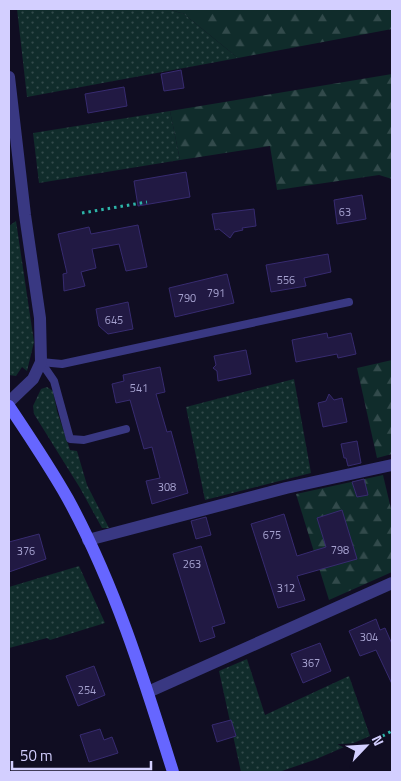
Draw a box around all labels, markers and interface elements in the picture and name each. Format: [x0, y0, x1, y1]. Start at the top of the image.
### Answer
house number: 63 [339, 204, 351, 220]
house number: 556 [277, 272, 295, 288]
house number: 791 [207, 285, 225, 301]
house number: 790 [178, 290, 196, 306]
house number: 645 [105, 312, 123, 328]
house number: 541 [130, 380, 148, 396]
house number: 308 [158, 479, 176, 495]
house number: 675 [263, 527, 281, 543]
house number: 798 [331, 542, 349, 558]
house number: 376 [17, 543, 35, 559]
house number: 263 [183, 556, 201, 572]
house number: 312 [277, 580, 295, 596]
house number: 304 [360, 629, 378, 645]
house number: 367 [302, 655, 320, 671]
house number: 254 [78, 682, 96, 698]
north arrow [341, 721, 391, 771]
text: N [367, 731, 390, 749]
scale bar [12, 738, 151, 770]
text: 50 m [20, 744, 53, 767]

